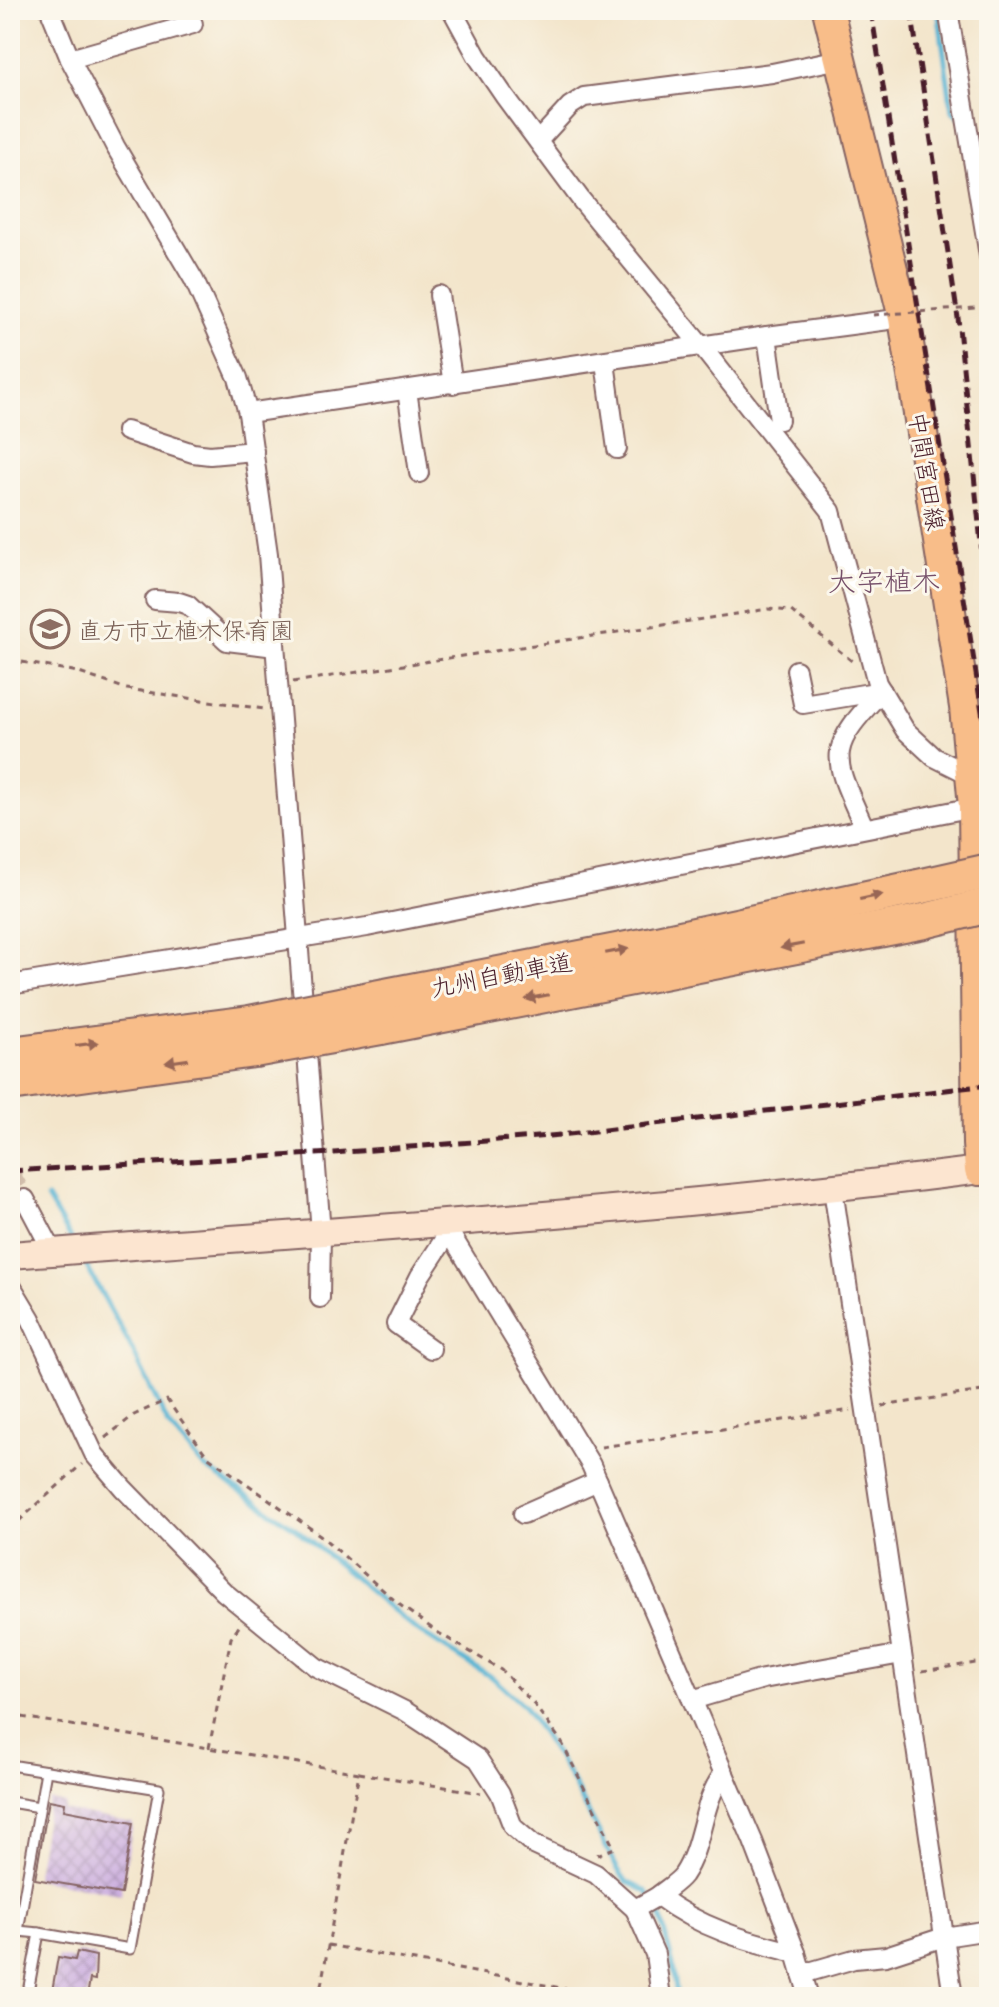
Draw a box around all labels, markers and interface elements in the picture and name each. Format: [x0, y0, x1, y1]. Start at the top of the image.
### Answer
street label: 中間宮田線 [903, 409, 953, 533]
district label: 大字植木 [828, 562, 940, 598]
school or university icon: 直方市立植木保育園 [29, 608, 71, 650]
place label: 直方市立植木保育園 [78, 614, 294, 645]
one-way arrow [859, 890, 884, 903]
one-way arrow [779, 941, 804, 953]
street label: 九州自動車道 [427, 945, 575, 1003]
one-way arrow [604, 945, 629, 957]
one-way arrow [524, 991, 549, 1003]
one-way arrow [75, 1037, 100, 1050]
one-way arrow [164, 1055, 189, 1068]

